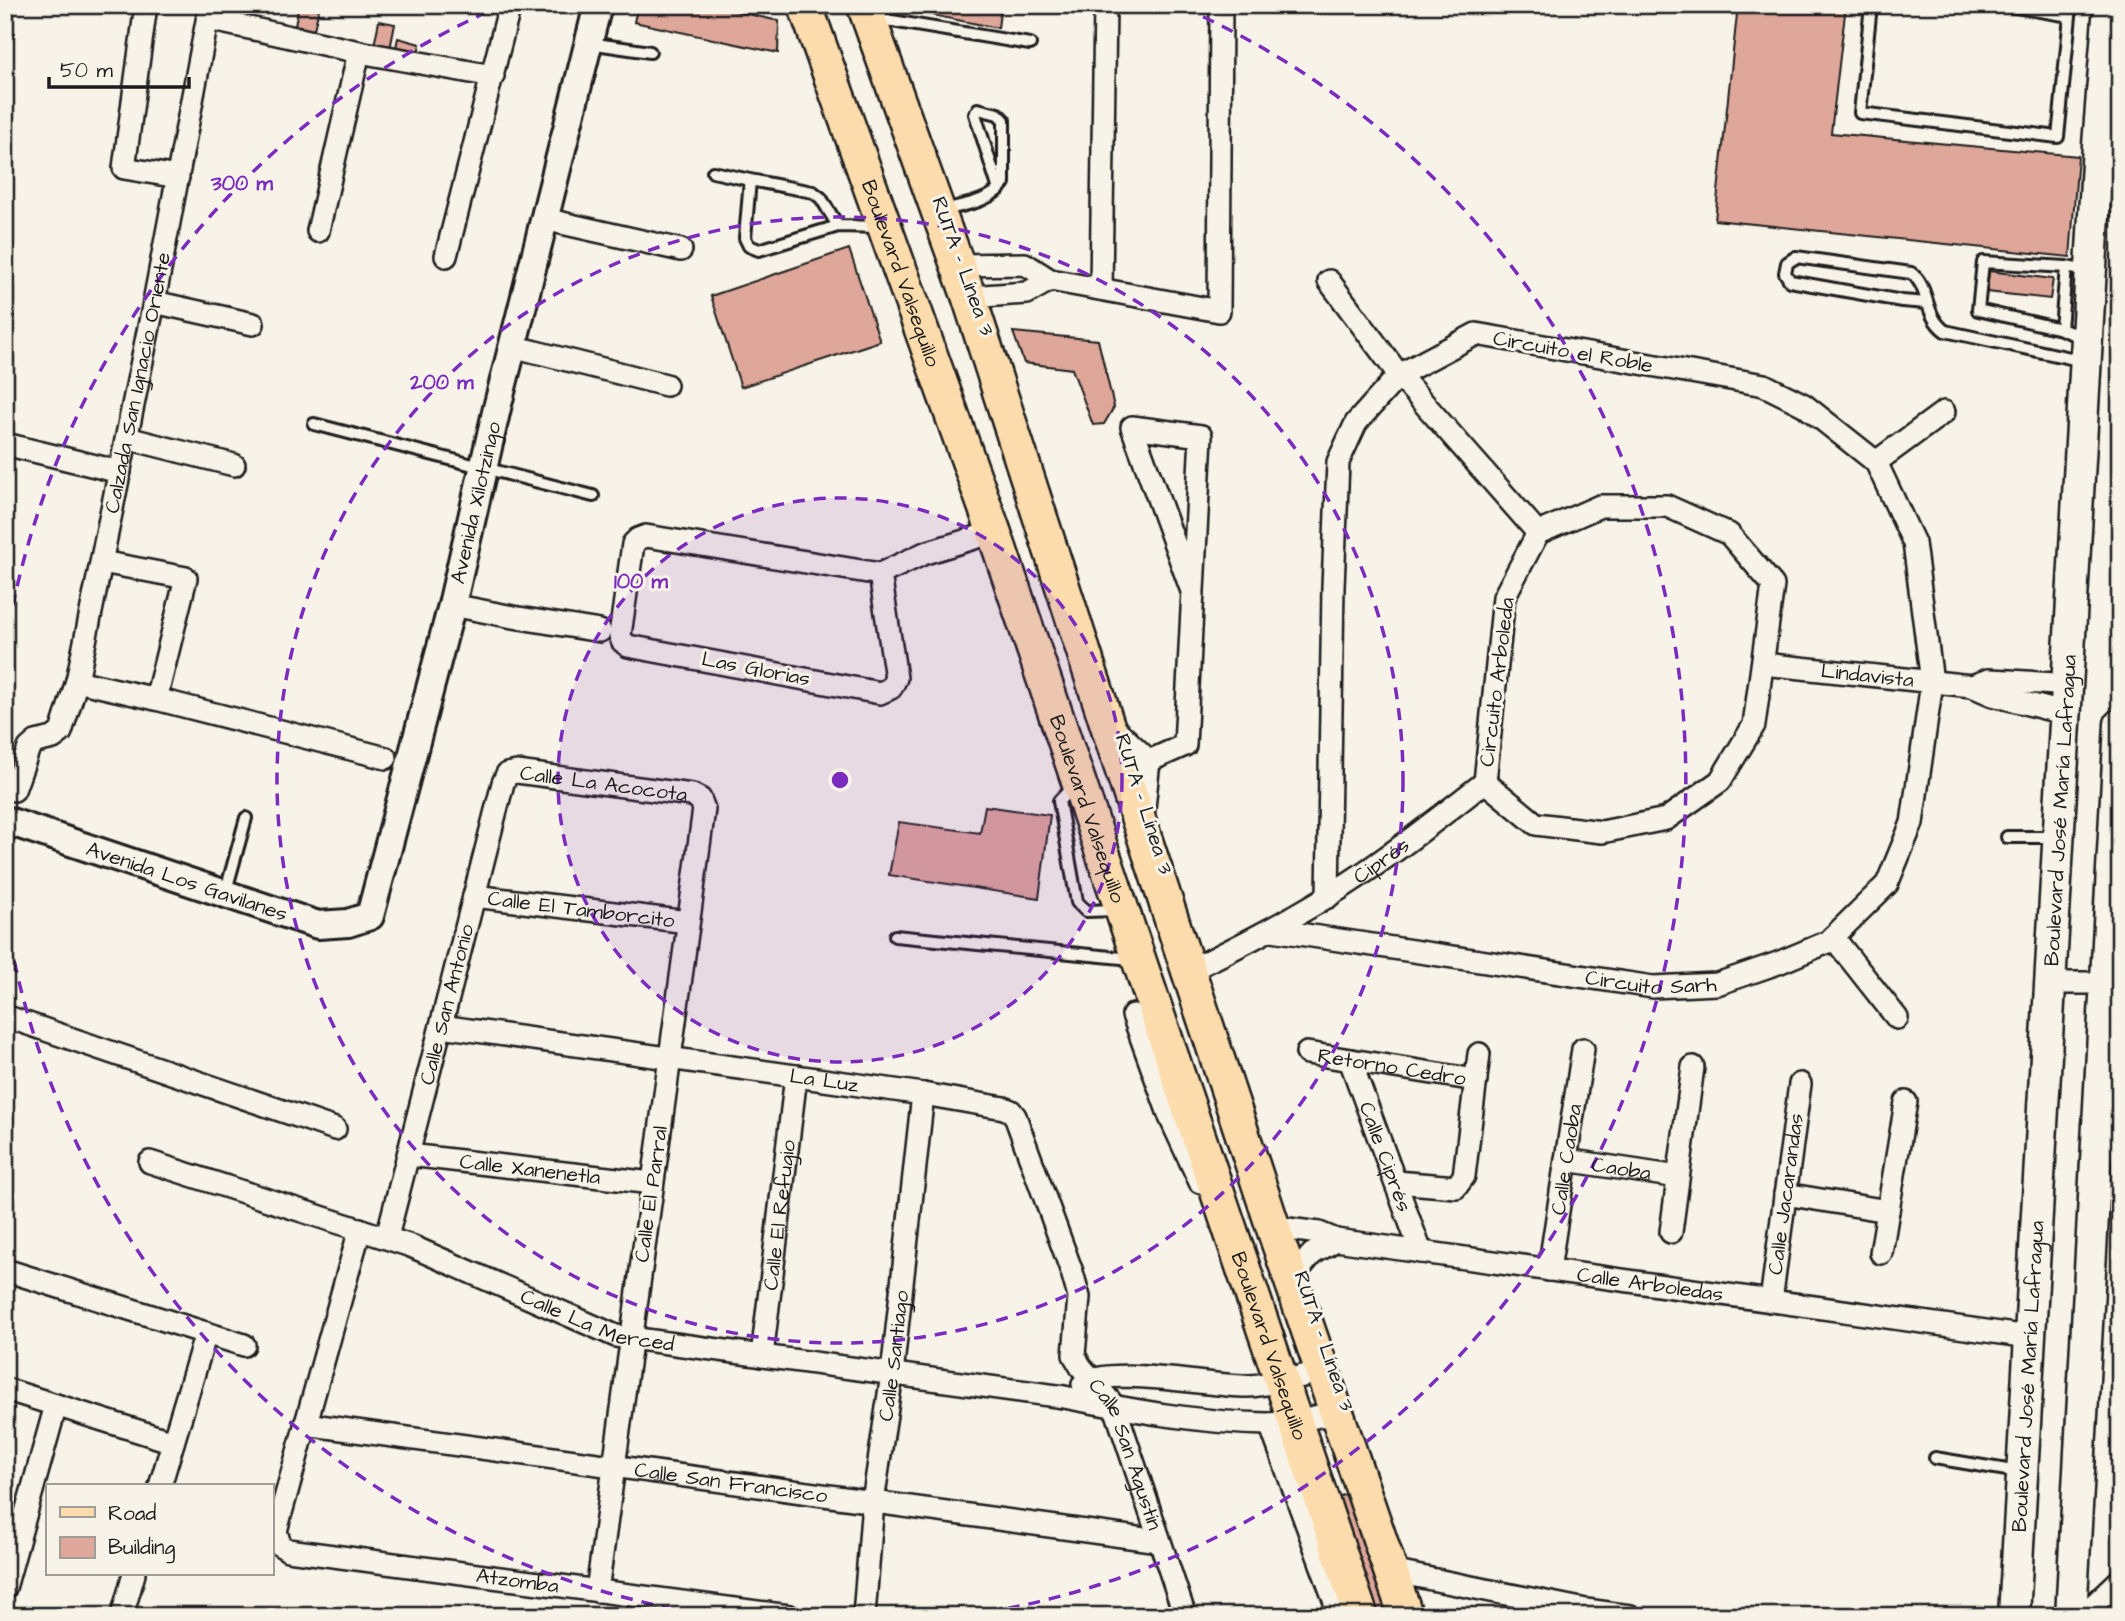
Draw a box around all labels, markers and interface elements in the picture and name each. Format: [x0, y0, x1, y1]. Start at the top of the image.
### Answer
scale bar [49, 46, 189, 90]
text: 50 m [60, 56, 114, 85]
text: 300 m [210, 169, 274, 198]
street label: Boulevard Valsequillo [854, 176, 948, 371]
street label: RUTA - Línea 3 [924, 192, 1002, 340]
street label: Calzada San Ignacio Oriente [97, 250, 178, 516]
street label: Circuito el Roble [1491, 324, 1655, 380]
text: 200 m [409, 368, 474, 397]
street label: Avenida Xilotzingo [443, 419, 508, 586]
text: 100 m [614, 567, 669, 596]
street label: Circuito Arboleda [1472, 595, 1522, 768]
street label: Las Glorias [699, 644, 813, 694]
street label: Boulevard José María Lafragua [2037, 653, 2084, 967]
street label: Lindavista [1819, 656, 1916, 694]
street label: Boulevard Valsequillo [1042, 711, 1133, 907]
street label: RUTA - Línea 3 [1108, 730, 1180, 878]
street label: Calle La Acocota [518, 758, 689, 809]
centre of rings [828, 768, 852, 792]
street label: Ciprés [1347, 830, 1416, 891]
street label: Avenida Los Gavilanes [83, 834, 291, 928]
street label: Calle El Tamborcito [486, 883, 677, 935]
street label: Calle San Antonio [412, 921, 481, 1088]
street label: Circuito Sarh [1583, 963, 1718, 1002]
street label: Retorno Cedro [1316, 1040, 1468, 1093]
street label: La Luz [788, 1061, 861, 1099]
street label: Calle Ciprés [1352, 1098, 1419, 1216]
street label: Calle Caoba [1543, 1102, 1589, 1217]
street label: Calle Jacarandas [1760, 1111, 1810, 1276]
street label: Calle El Parral [627, 1124, 675, 1264]
street label: Calle El Refugio [756, 1138, 803, 1292]
street label: Calle Xanenetla [458, 1146, 602, 1192]
street label: Caoba [1590, 1150, 1653, 1187]
street label: Boulevard José María Lafragua [2004, 1220, 2052, 1533]
street label: Boulevard Valsequillo [1224, 1248, 1315, 1444]
street label: Calle Arboledas [1575, 1259, 1725, 1309]
street label: RUTA - Línea 3 [1287, 1267, 1362, 1415]
street label: Calle La Merced [516, 1281, 676, 1358]
street label: Calle Santiago [871, 1289, 916, 1423]
street label: Calle San Agustín [1082, 1372, 1170, 1534]
street label: Calle San Francisco [633, 1455, 830, 1510]
legend [46, 1484, 273, 1576]
text: Road [108, 1499, 156, 1528]
text: Building [108, 1533, 176, 1564]
street label: Atzomba [475, 1560, 561, 1600]

